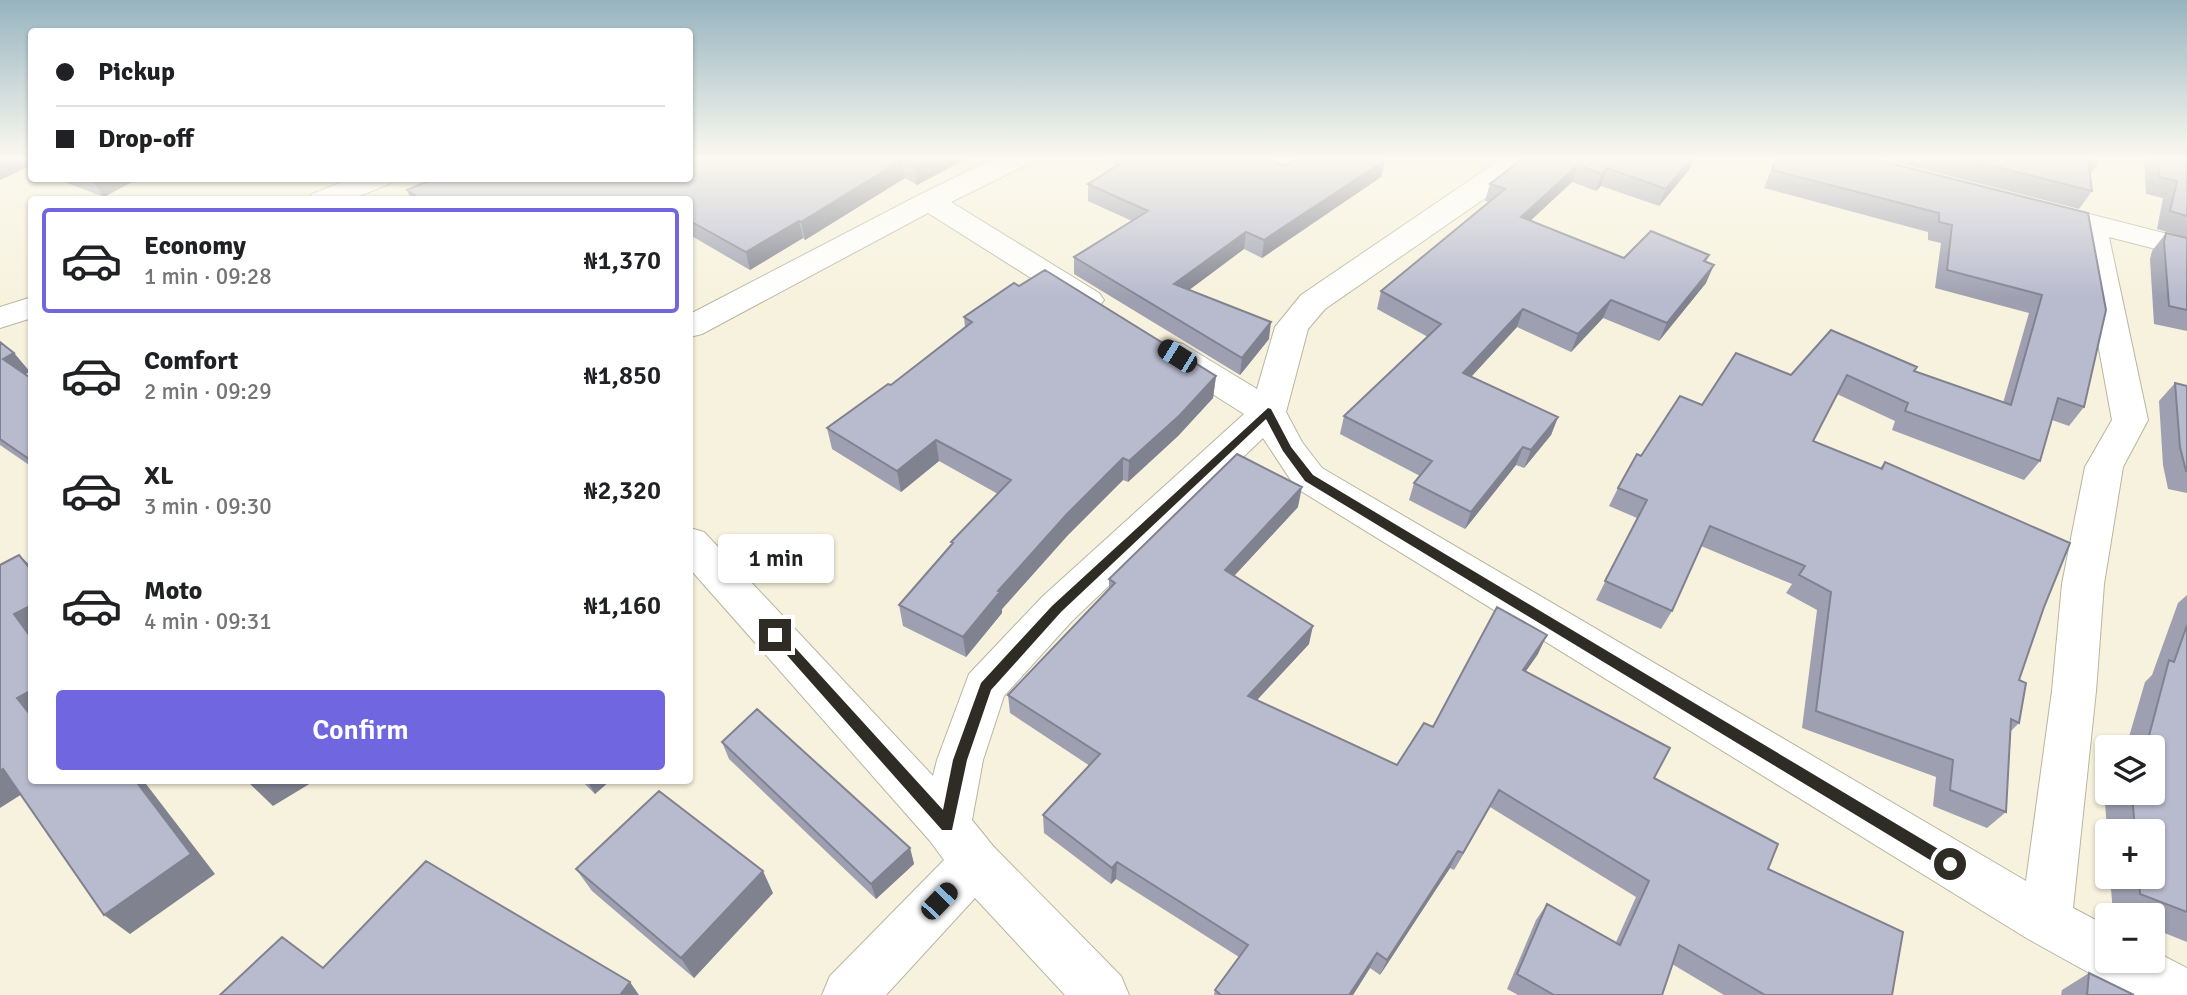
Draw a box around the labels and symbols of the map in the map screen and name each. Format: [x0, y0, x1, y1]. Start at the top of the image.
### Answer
car [1154, 336, 1201, 376]
callout: 1 min [717, 534, 833, 582]
route end [759, 619, 791, 651]
route start [1934, 848, 1966, 880]
car [917, 879, 962, 923]

